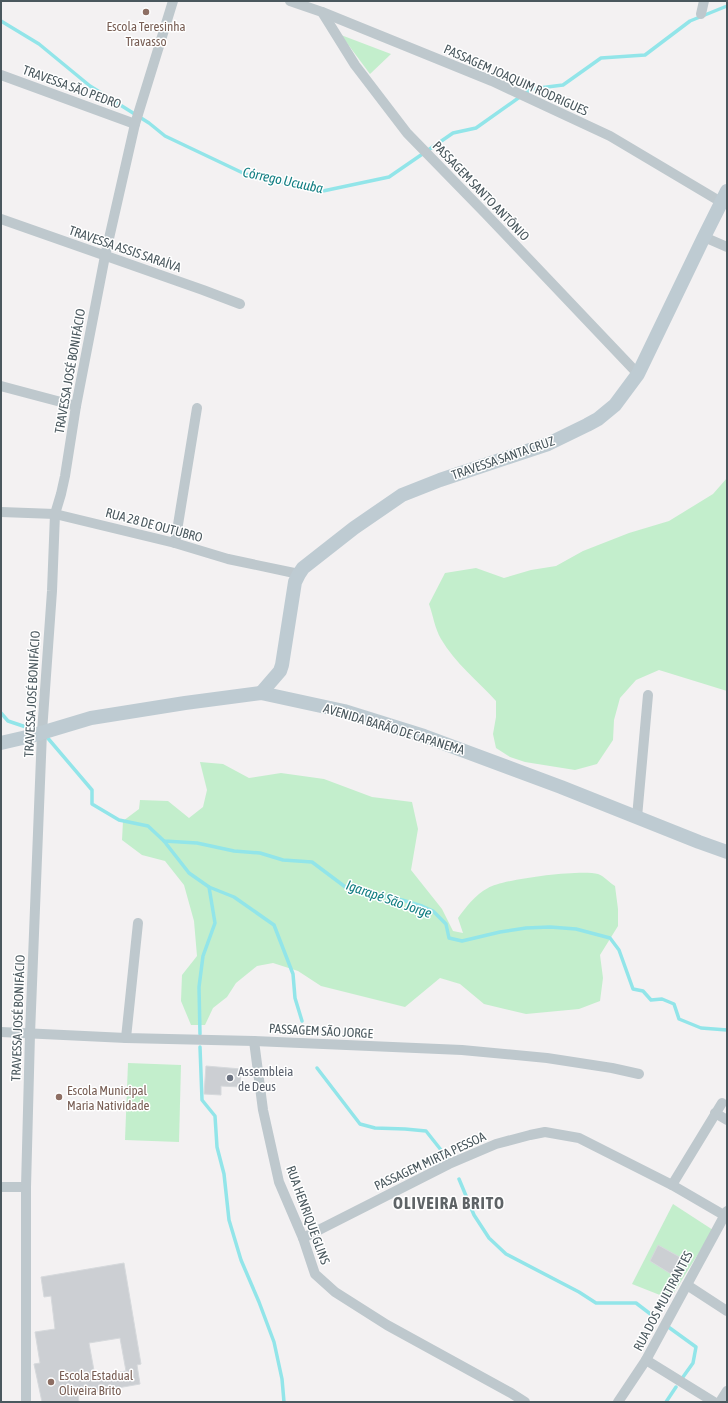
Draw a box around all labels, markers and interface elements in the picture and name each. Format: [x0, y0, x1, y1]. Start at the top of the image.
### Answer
marker: Escola Teresinha Travasso [141, 7, 151, 17]
place label: Escola Teresinha Travasso [106, 19, 186, 49]
street label: PASSAGEM JOAQUIM RODRIGUES [442, 41, 591, 119]
street label: TRAVESSA SÃO PEDRO [21, 62, 124, 112]
street label: PASSAGEM SANTO ANTÔNIO [430, 138, 533, 244]
water label: Córrego Ucuuba [241, 164, 325, 196]
street label: TRAVESSA ASSIS SARAÍVA [67, 223, 184, 275]
street label: TRAVESSA JOSÉ BONIFÁCIO [52, 307, 88, 435]
street label: TRAVESSA SANTA CRUZ [449, 433, 557, 483]
street label: RUA 28 DE OUTUBRO [104, 505, 204, 545]
street label: TRAVESSA JOSÉ BONIFÁCIO [21, 630, 43, 758]
street label: AVENIDA BARÃO DE CAPANEMA [322, 700, 467, 758]
water label: Igarapé São Jorge [344, 877, 434, 921]
street label: TRAVESSA JOSÉ BONIFÁCIO [8, 954, 28, 1082]
street label: PASSAGEM SÃO JORGE [269, 1021, 374, 1041]
place label: Assembleia de Deus [238, 1064, 293, 1094]
marker: Assembleia de Deus [225, 1073, 235, 1083]
place label: Escola Municipal Maria Natividade [67, 1083, 150, 1113]
marker: Escola Municipal Maria Natividade [54, 1092, 64, 1102]
street label: PASSAGEM MIRTA PESSOA [372, 1128, 489, 1193]
street label: RUA HENRIQUE GLINS [283, 1164, 333, 1267]
district label: OLIVEIRA BRITO [393, 1193, 505, 1213]
street label: RUA DOS MULTIRANTES [630, 1248, 696, 1354]
place label: Escola Estadual Oliveira Brito [59, 1368, 134, 1398]
marker: Escola Estadual Oliveira Brito [46, 1377, 56, 1387]

